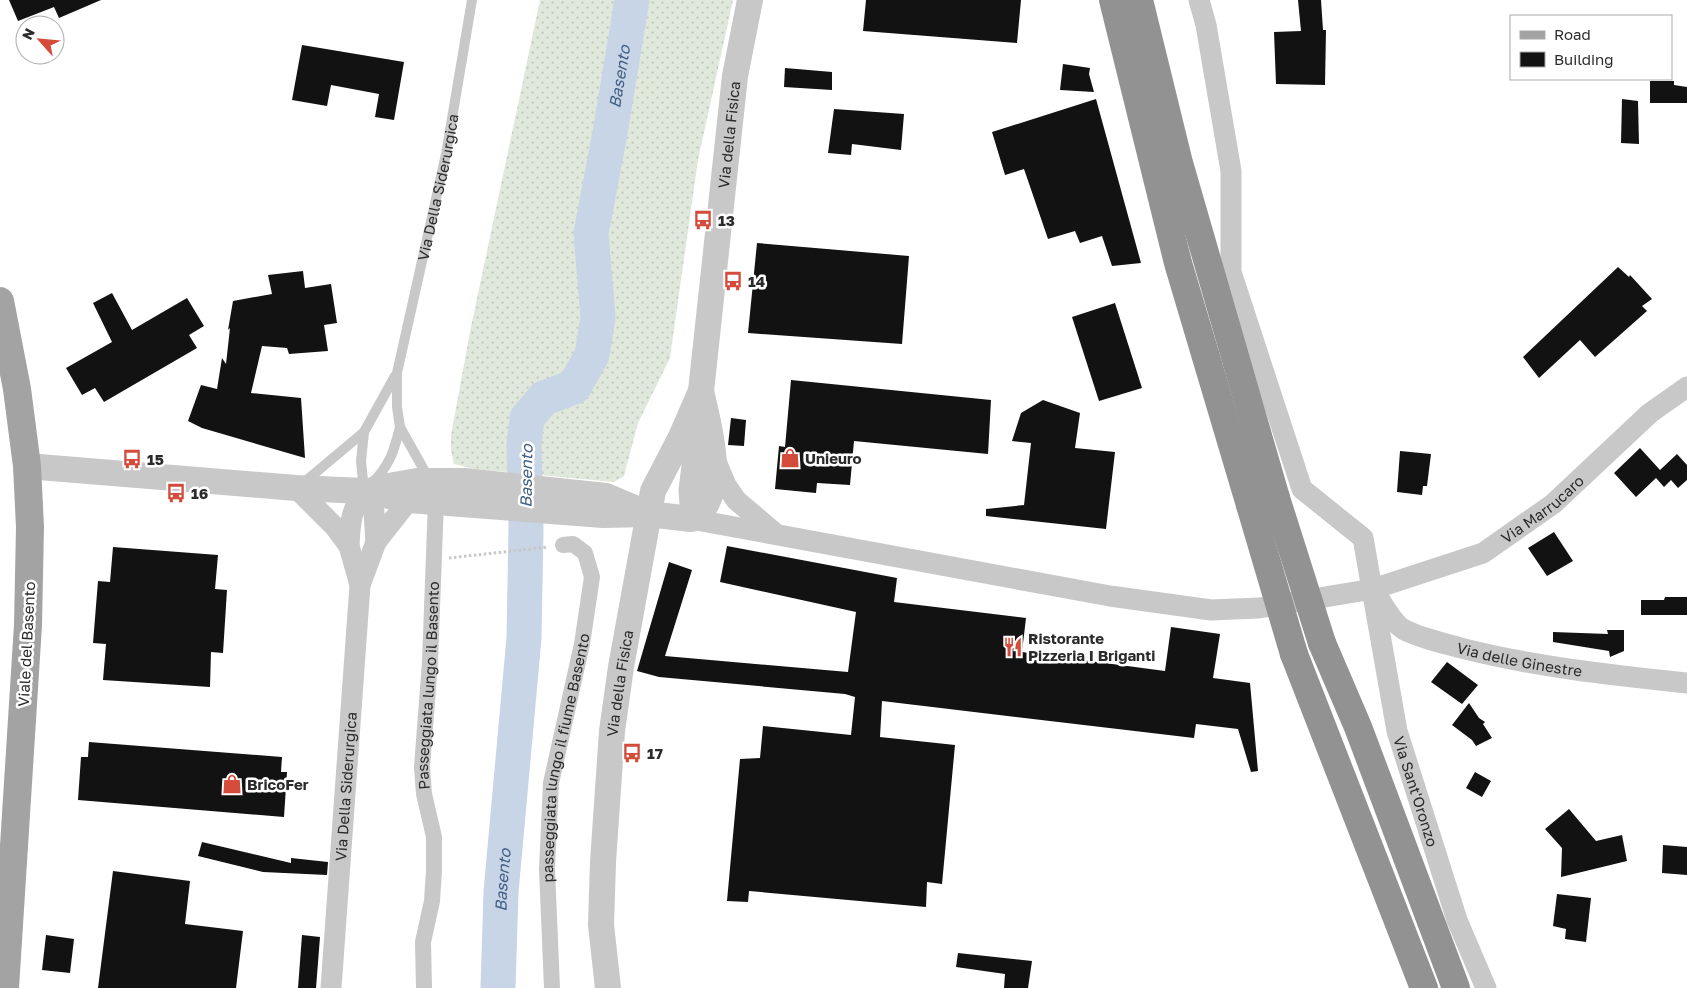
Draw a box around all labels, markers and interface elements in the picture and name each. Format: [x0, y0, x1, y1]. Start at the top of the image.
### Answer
north arrow [15, 15, 65, 65]
legend [1510, 15, 1672, 80]
text: N [18, 25, 38, 42]
text: Road [1554, 25, 1591, 43]
water label: Basento [604, 42, 635, 109]
text: Building [1554, 50, 1614, 68]
street label: Via della Fisica [714, 80, 743, 189]
street label: Via Della Siderurgica [413, 112, 462, 262]
bus stop icon: 13 [692, 209, 714, 231]
place label: 13 [718, 211, 735, 229]
bus stop icon: 14 [722, 270, 744, 292]
place label: 14 [748, 272, 765, 290]
water label: Basento [515, 443, 537, 508]
shop icon: Unieuro [779, 447, 801, 469]
bus stop icon: 15 [121, 448, 143, 470]
place label: Unieuro [805, 449, 862, 467]
place label: 15 [147, 450, 164, 468]
street label: Via Marrucaro [1498, 471, 1587, 547]
bus stop icon: 16 [165, 482, 187, 504]
place label: 16 [191, 484, 208, 502]
street label: Viale del Basento [14, 581, 38, 707]
street label: Passeggiata lungo il Basento [413, 581, 442, 790]
street label: Via della Fisica [603, 628, 637, 737]
place label: Ristorante Pizzeria I Briganti [1028, 629, 1155, 664]
street label: passeggiata lungo il fiume Basento [538, 632, 592, 883]
restaurant icon: Ristorante Pizzeria I Briganti [1002, 636, 1024, 658]
street label: Via delle Ginestre [1455, 638, 1584, 680]
street label: Via Della Siderurgica [331, 711, 360, 862]
street label: Via Sant'Oronzo [1390, 734, 1442, 849]
bus stop icon: 17 [621, 742, 643, 764]
place label: 17 [647, 744, 663, 762]
shop icon: BricoFer [221, 773, 243, 795]
place label: BricoFer [247, 775, 309, 793]
water label: Basento [490, 846, 515, 912]

